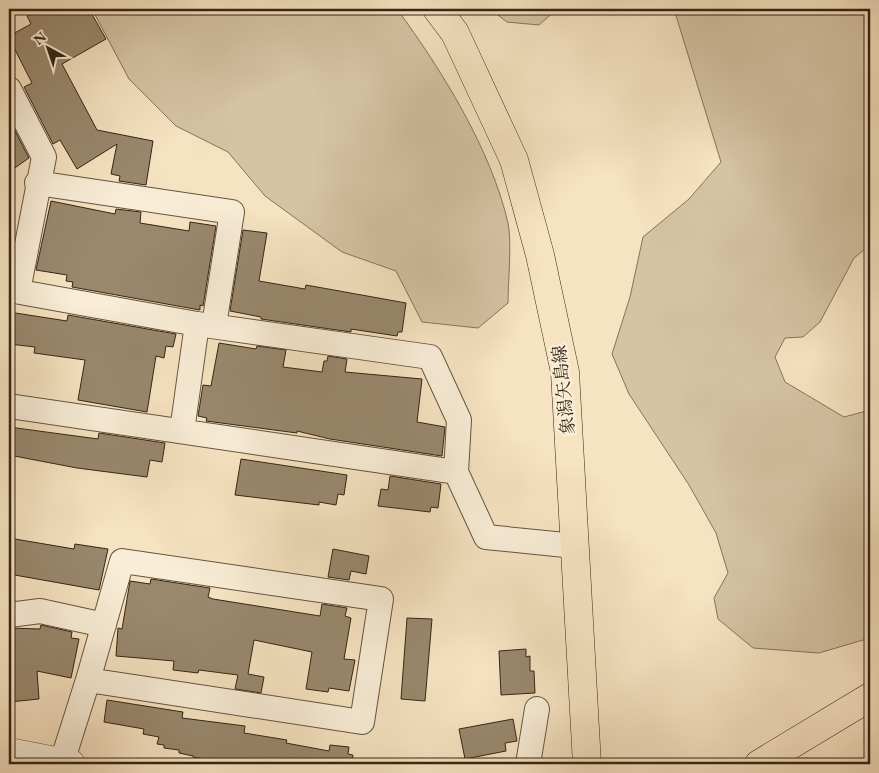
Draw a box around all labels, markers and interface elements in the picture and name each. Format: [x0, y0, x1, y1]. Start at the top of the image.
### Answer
north arrow [22, 22, 72, 72]
text: N [30, 27, 50, 49]
street label: 象潟矢島線 [547, 344, 579, 436]

